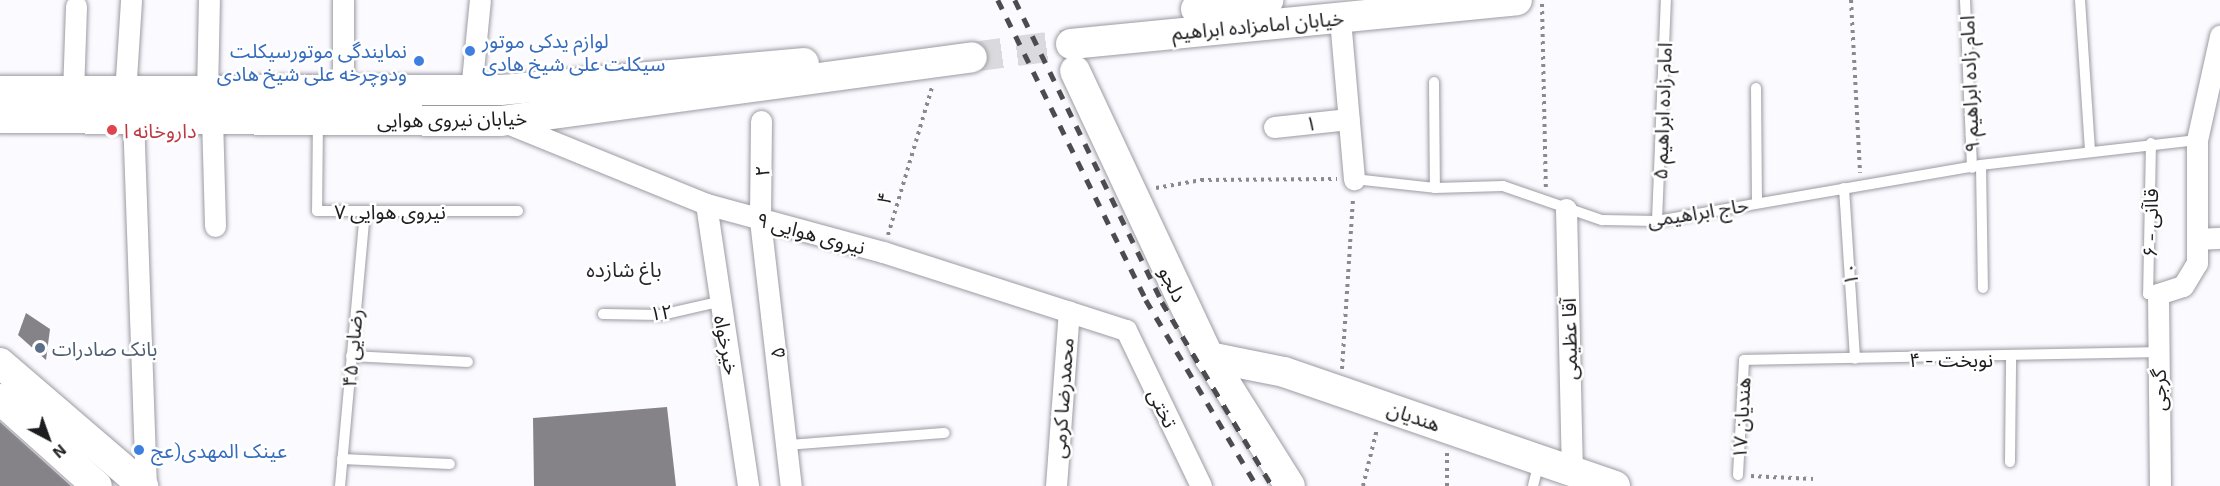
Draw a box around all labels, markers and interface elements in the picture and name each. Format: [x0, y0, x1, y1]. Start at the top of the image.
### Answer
street label: خیابان امامزاده ابراهیم [1171, 6, 1345, 44]
street label: امام زاده ابراهيم ۹ [1955, 15, 1983, 153]
place label: لوازم یدکی موتور سیکلت علی شیخ هادی [482, 28, 665, 75]
place label: نمایندگی موتورسیکلت ودوچرخه علی شیخ هادی [217, 38, 407, 85]
street label: امام زاده ابراهیم ۵ [1648, 42, 1676, 180]
marker: لوازم یدکی موتور سیکلت علی شیخ هادی [463, 44, 477, 58]
marker: نمایندگی موتورسیکلت ودوچرخه علی شیخ هادی [412, 54, 426, 68]
street label: خیابان نیروی هوایی [377, 106, 527, 132]
street label: ۱ [1304, 110, 1318, 136]
place label: داروخانه ا [124, 118, 196, 142]
marker: داروخانه ا [105, 123, 119, 137]
street label: ۲ [749, 165, 773, 177]
street label: ۶ - قاآنی [2137, 188, 2163, 258]
street label: ۴ [871, 189, 897, 207]
street label: حاج ابراهیمی [1646, 192, 1750, 232]
street label: نیروی هوایی ۷ [334, 199, 446, 223]
street label: نیروی هوایی ۹ [754, 207, 868, 259]
district label: باغ شازده [586, 256, 662, 282]
street label: دلجو [1154, 262, 1192, 306]
street label: ۱۰ [1837, 262, 1863, 286]
street label: آقا عظیمی [1556, 298, 1582, 380]
street label: ۱۲ [648, 299, 674, 325]
street label: رضایی ۴۵ [337, 308, 367, 388]
street label: خیرخواه [709, 313, 745, 377]
place label: بانک صادرات [52, 336, 157, 360]
street label: محمدرضا کرمی [1046, 337, 1078, 459]
marker: بانک صادرات [33, 341, 47, 355]
street label: ۵ [764, 346, 790, 360]
street label: ۴ - نوبخت [1909, 347, 1993, 371]
street label: گرجی [2146, 369, 2170, 411]
street label: هندیان ۱۷ [1727, 377, 1755, 459]
street label: تختی [1143, 384, 1183, 432]
street label: هندیان [1384, 396, 1444, 436]
north arrow [18, 408, 78, 468]
place label: عینک المهدی(عج [151, 438, 287, 462]
text: N [50, 441, 71, 463]
marker: عینک المهدی(عج [132, 443, 146, 457]

